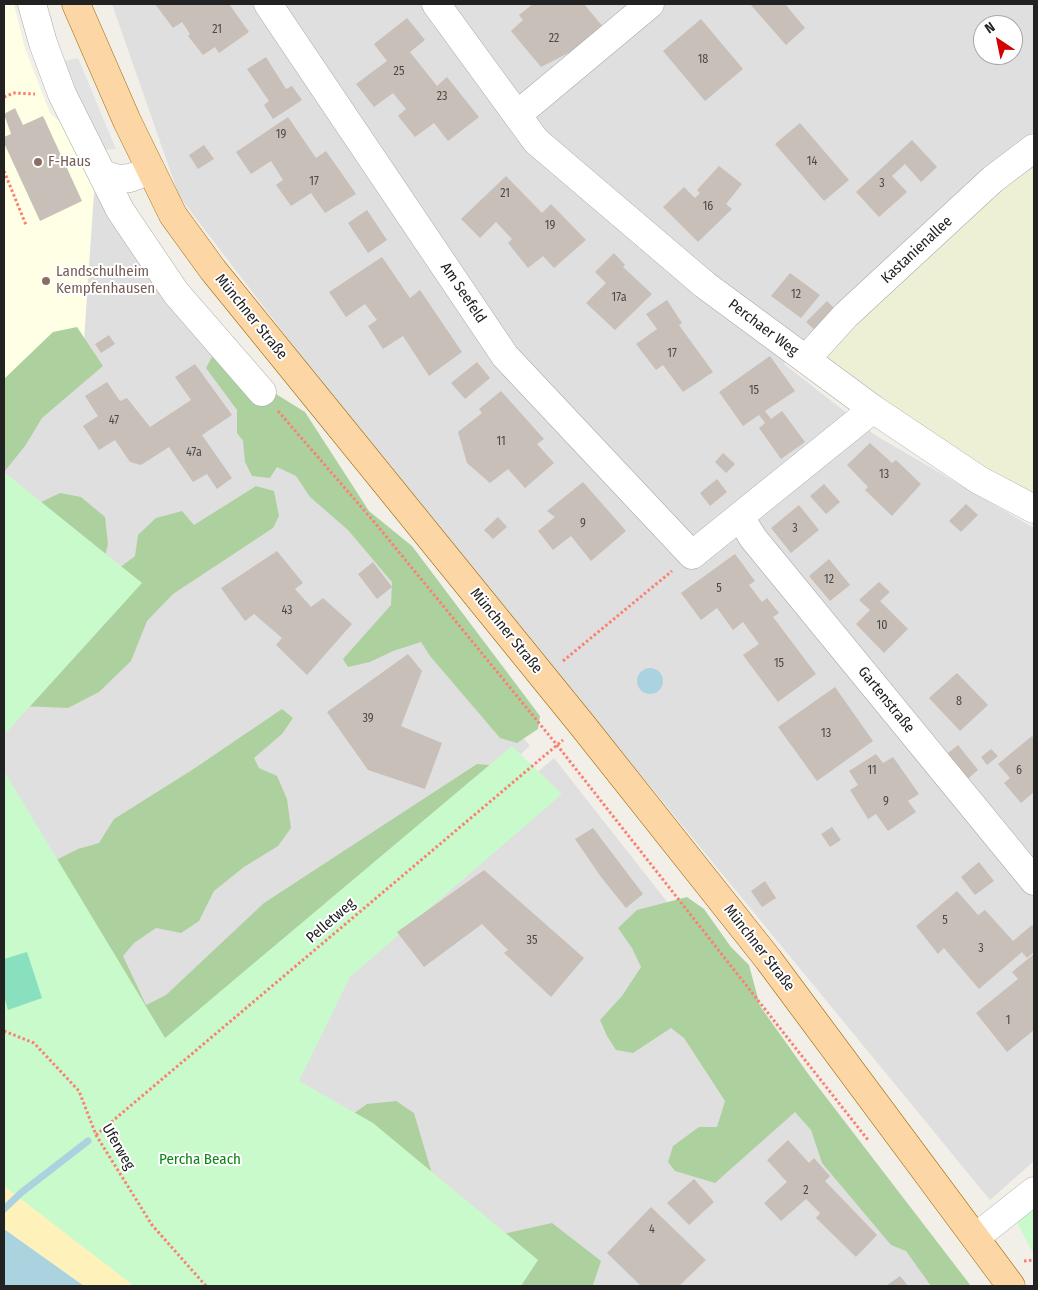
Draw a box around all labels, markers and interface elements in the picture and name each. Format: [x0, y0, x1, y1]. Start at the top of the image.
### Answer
north arrow [973, 15, 1023, 65]
text: N [982, 19, 998, 37]
house number: 21 [212, 23, 222, 37]
house number: 22 [549, 32, 559, 46]
house number: 18 [698, 53, 708, 67]
house number: 25 [394, 65, 404, 79]
house number: 23 [437, 90, 447, 104]
house number: 19 [276, 128, 286, 142]
place label: F-Haus [48, 153, 91, 171]
house number: 14 [807, 155, 817, 169]
marker: F-Haus [32, 156, 44, 168]
house number: 17 [309, 175, 319, 189]
house number: 3 [879, 177, 885, 191]
house number: 21 [500, 187, 510, 201]
house number: 16 [703, 200, 713, 214]
street label: Kastanienallee [878, 213, 956, 287]
house number: 19 [545, 219, 555, 233]
street label: Am Seefeld [436, 259, 490, 327]
place label: Landschulheim Kempfenhausen [56, 263, 155, 298]
street label: Münchner Straße [211, 271, 291, 363]
marker: Landschulheim Kempfenhausen [40, 275, 52, 287]
house number: 12 [791, 288, 801, 302]
house number: 17a [611, 291, 627, 305]
street label: Perchaer Weg [724, 296, 802, 360]
house number: 17 [667, 347, 677, 361]
house number: 15 [749, 384, 759, 398]
house number: 47 [109, 414, 119, 428]
house number: 11 [496, 435, 506, 449]
house number: 47a [186, 446, 202, 460]
house number: 13 [879, 468, 889, 482]
house number: 9 [580, 517, 586, 531]
house number: 3 [792, 522, 798, 536]
house number: 12 [824, 573, 834, 587]
house number: 5 [716, 582, 722, 596]
street label: Münchner Straße [466, 585, 546, 677]
house number: 43 [281, 604, 293, 618]
house number: 10 [877, 619, 887, 633]
house number: 15 [774, 657, 784, 671]
street label: Gartenstraße [854, 663, 918, 737]
house number: 8 [956, 695, 962, 709]
house number: 39 [362, 712, 374, 726]
house number: 13 [821, 727, 831, 741]
house number: 11 [867, 764, 877, 778]
house number: 6 [1016, 764, 1022, 778]
house number: 9 [883, 795, 889, 809]
street label: Pelletweg [303, 895, 359, 947]
street label: Münchner Straße [720, 901, 798, 995]
house number: 5 [942, 914, 948, 928]
house number: 35 [527, 934, 537, 948]
house number: 3 [978, 942, 984, 956]
house number: 1 [1006, 1014, 1010, 1028]
street label: Uferweg [98, 1121, 138, 1173]
park label: Percha Beach [159, 1151, 241, 1169]
house number: 2 [803, 1184, 809, 1198]
house number: 4 [649, 1223, 655, 1237]

